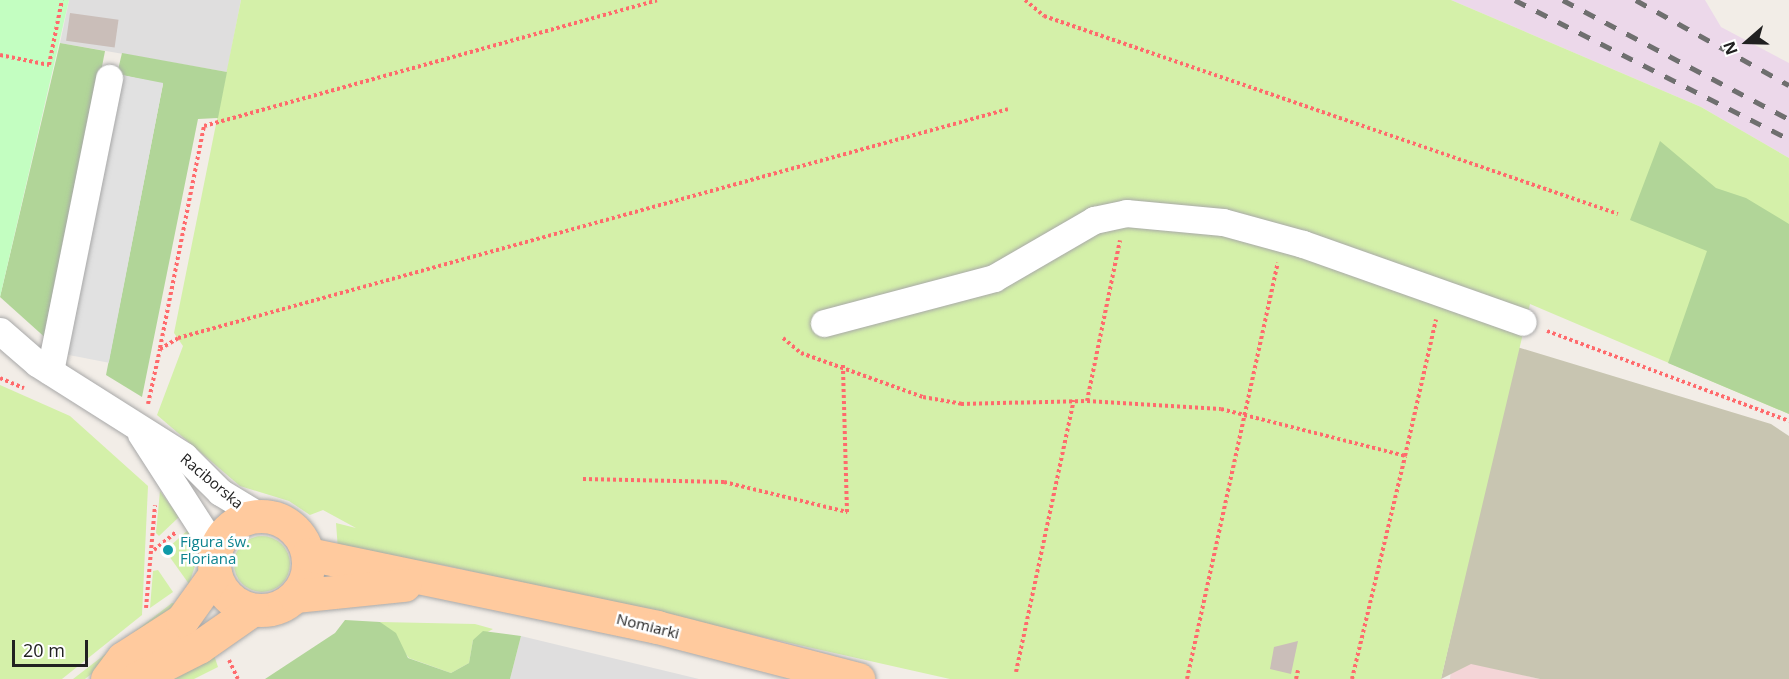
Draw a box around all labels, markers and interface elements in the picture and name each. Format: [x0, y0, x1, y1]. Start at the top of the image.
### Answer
north arrow [1717, 12, 1777, 72]
text: N [1718, 38, 1743, 58]
street label: Raciborska [177, 450, 247, 512]
place label: Figura św. Floriana [180, 532, 250, 567]
marker: Figura św. Floriana [161, 543, 175, 557]
street label: Nomiarki [615, 610, 681, 642]
scale bar [15, 628, 92, 666]
text: 20 m [23, 638, 65, 662]

